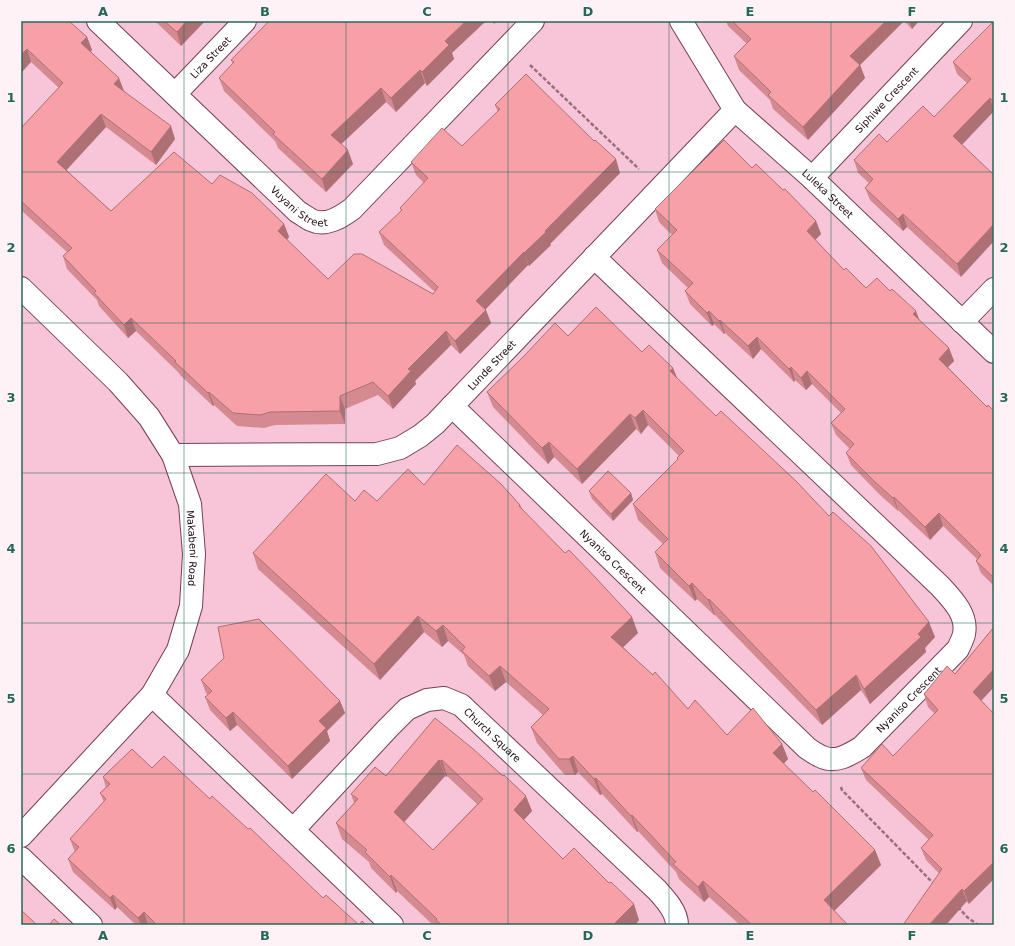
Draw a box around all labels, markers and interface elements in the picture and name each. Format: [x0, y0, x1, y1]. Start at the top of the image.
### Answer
text: A [98, 4, 108, 19]
text: B [260, 4, 270, 19]
text: C [422, 4, 432, 19]
text: D [583, 4, 594, 19]
text: E [746, 4, 754, 19]
text: F [908, 4, 916, 19]
street label: Liza Street [188, 34, 233, 80]
street label: Siphiwe Crescent [853, 65, 920, 135]
text: 1 [6, 90, 16, 105]
text: 1 [999, 90, 1009, 105]
street label: Luleka Street [800, 167, 856, 220]
street label: Vuyani Street [269, 184, 328, 228]
text: 2 [6, 240, 16, 255]
text: 2 [999, 240, 1009, 255]
street label: Lunde Street [465, 338, 518, 392]
text: 3 [6, 390, 16, 405]
text: 3 [999, 390, 1009, 405]
street label: Makabeni Road [185, 510, 200, 587]
street label: Nyaniso Crescent [578, 527, 649, 596]
text: 4 [6, 541, 16, 556]
text: 4 [999, 541, 1009, 556]
street label: Nyaniso Crescent [874, 664, 943, 735]
text: 5 [6, 691, 16, 706]
text: 5 [999, 691, 1009, 706]
street label: Church Square [462, 705, 523, 764]
text: 6 [6, 841, 16, 856]
text: 6 [999, 841, 1009, 856]
text: A [98, 928, 108, 943]
text: B [260, 928, 270, 943]
text: C [422, 928, 432, 943]
text: D [583, 928, 594, 943]
text: E [746, 928, 754, 943]
text: F [908, 928, 916, 943]

